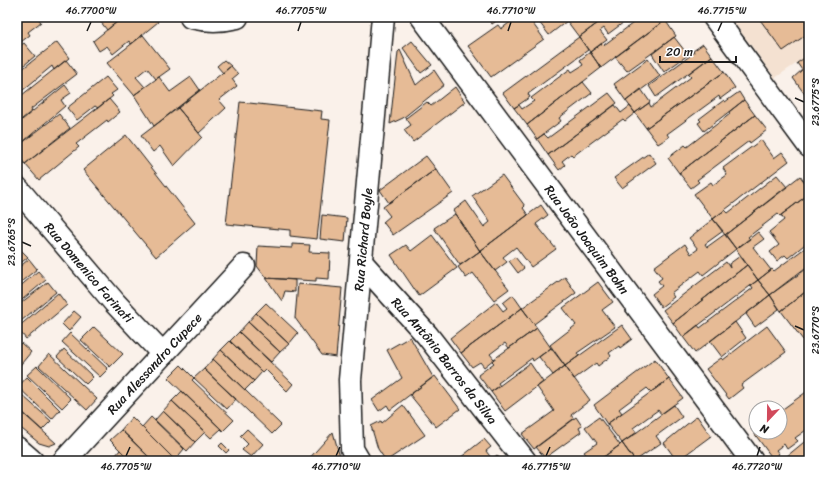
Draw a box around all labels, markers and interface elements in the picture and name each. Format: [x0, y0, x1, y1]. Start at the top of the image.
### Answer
text: 46.7700°W [66, 2, 117, 20]
text: 46.7705°W [276, 2, 327, 20]
text: 46.7710°W [487, 2, 536, 20]
text: 46.7715°W [698, 2, 747, 20]
scale bar [660, 38, 736, 64]
text: 20 m [666, 41, 693, 63]
text: 23.6775°S [807, 77, 825, 126]
street label: Rua João Joaquim Bohn [539, 180, 636, 299]
street label: Rua Richard Boyle [347, 187, 379, 292]
street label: Rua Domenico Farinati [39, 216, 140, 328]
text: 23.6765°S [3, 217, 21, 266]
street label: Rua Antônio Barros da Silva [386, 291, 504, 430]
text: 23.6770°S [807, 305, 825, 354]
street label: Rua Alessandro Cupece [101, 307, 208, 420]
north arrow [748, 400, 788, 440]
text: N [757, 418, 772, 439]
text: 46.7705°W [101, 458, 152, 476]
text: 46.7710°W [312, 458, 361, 476]
text: 46.7715°W [522, 458, 571, 476]
text: 46.7720°W [732, 458, 783, 476]

